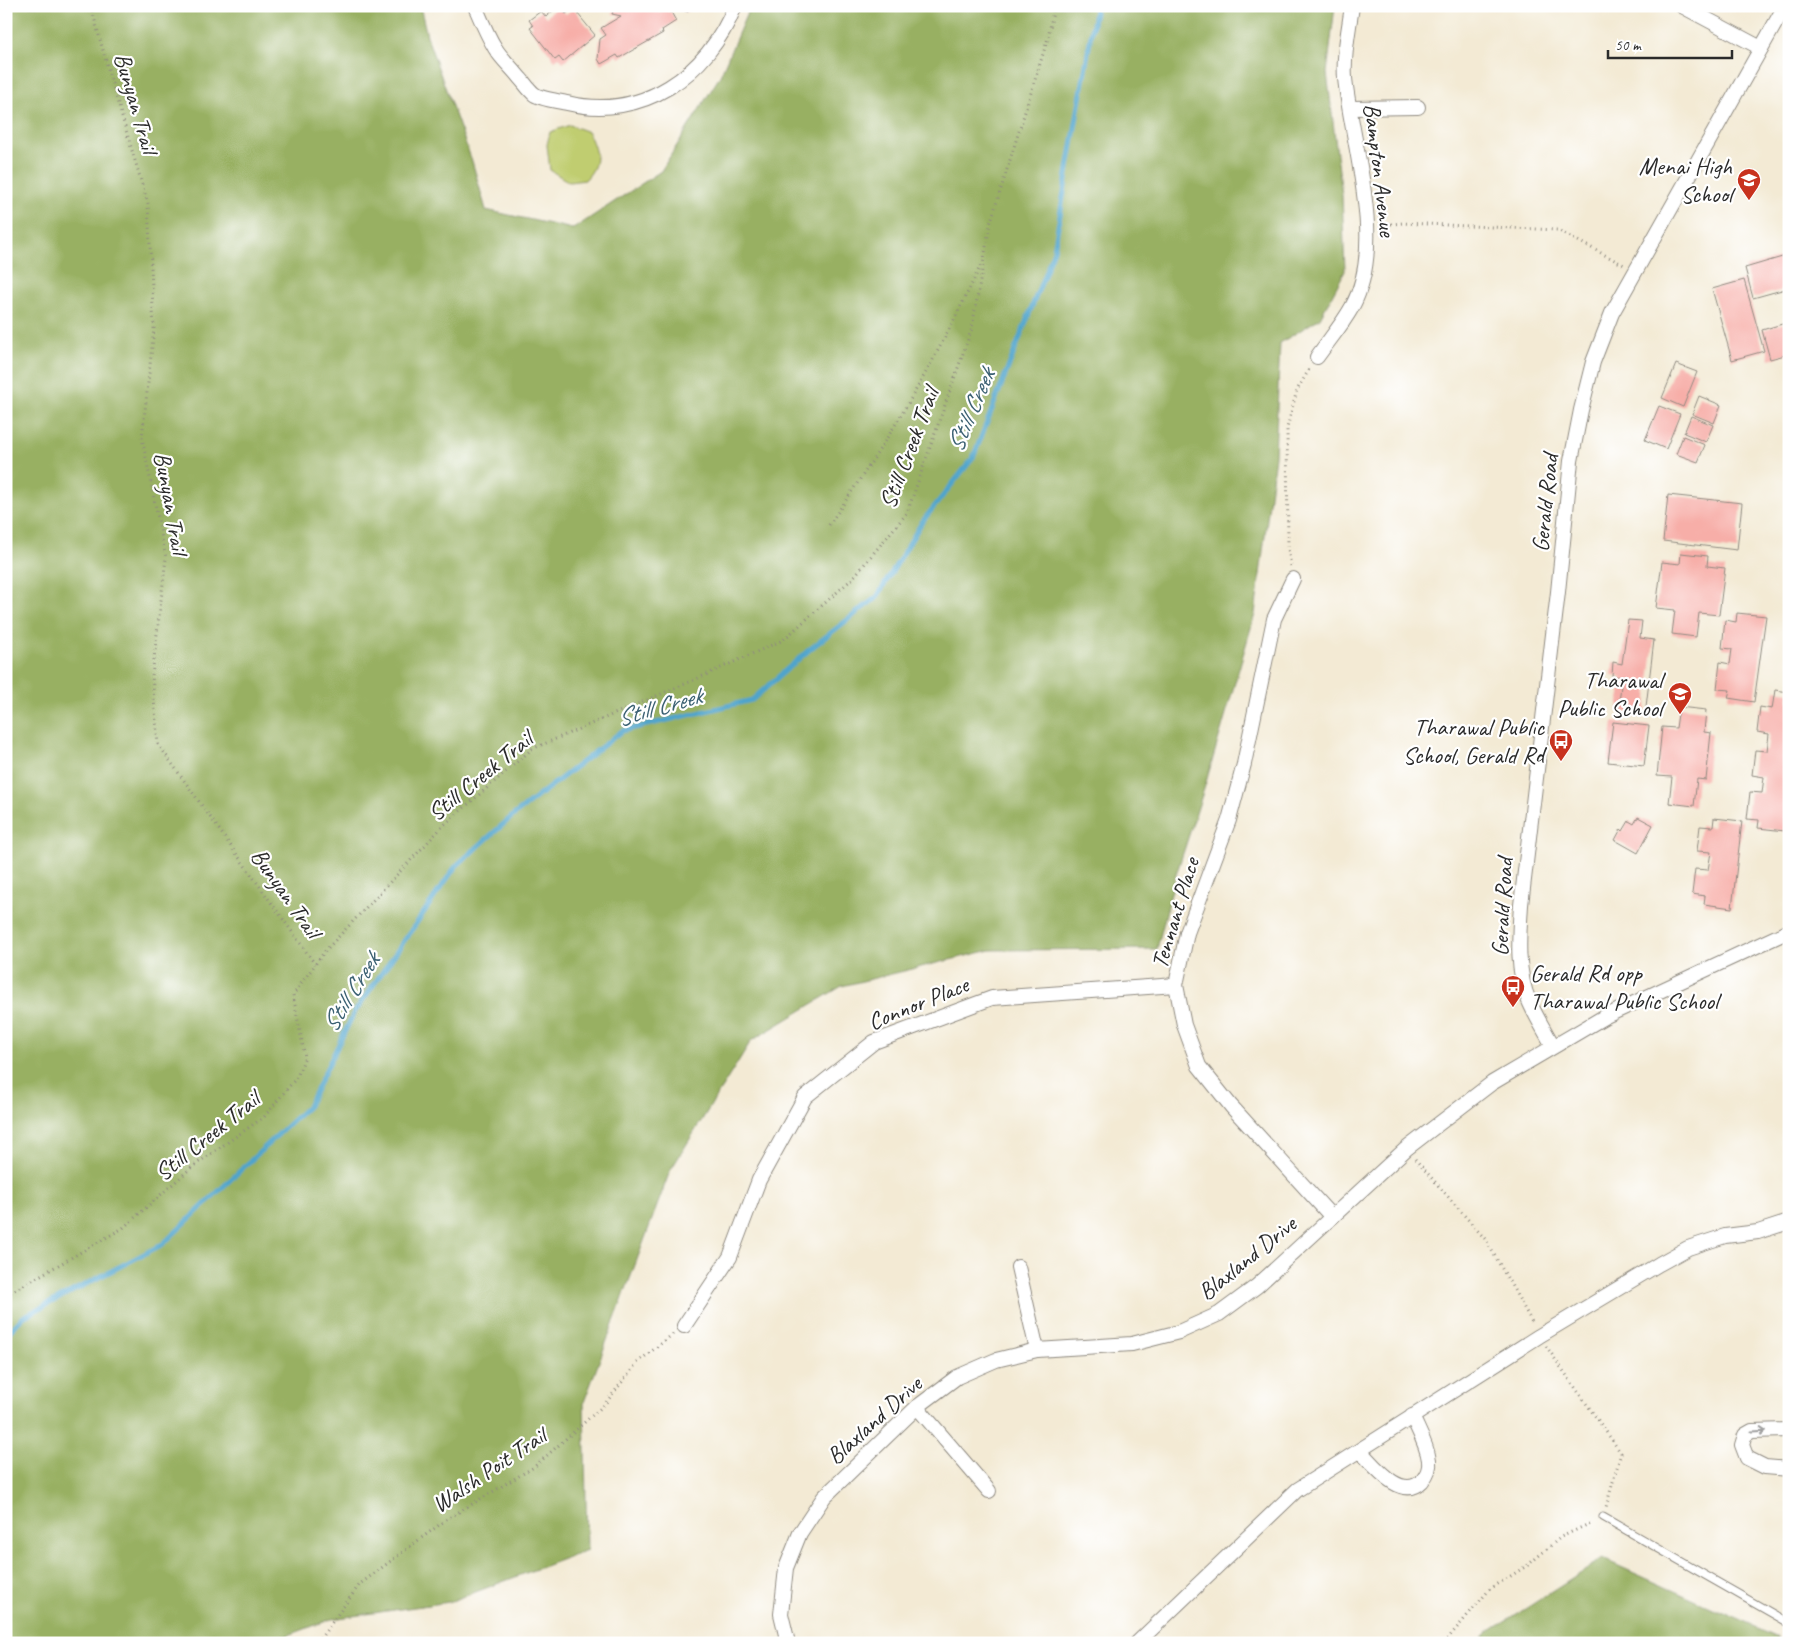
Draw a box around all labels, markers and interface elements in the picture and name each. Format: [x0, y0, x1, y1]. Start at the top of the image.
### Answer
scale bar [1608, 28, 1731, 60]
text: 50 m [1615, 36, 1642, 55]
street label: Bunyan Trail [107, 50, 166, 160]
street label: Bampton Avenue [1357, 102, 1403, 240]
place label: Menai High School [1639, 151, 1736, 209]
school or university icon: Menai High School [1736, 167, 1762, 201]
water label: Still Creek [939, 361, 1004, 457]
street label: Still Creek Trail [872, 380, 947, 512]
street label: Gerald Road [1525, 449, 1565, 553]
street label: Bunyan Trail [147, 450, 195, 560]
place label: Tharawal Public School [1558, 665, 1666, 723]
water label: Still Creek [613, 679, 709, 734]
school or university icon: Tharawal Public School [1667, 681, 1693, 715]
place label: Tharawal Public School, Gerald Rd [1403, 712, 1548, 770]
street label: Still Creek Trail [421, 722, 542, 827]
bus stop icon: Tharawal Public School, Gerald Rd [1548, 728, 1574, 762]
street label: Bunyan Trail [244, 842, 330, 947]
street label: Tennant Place [1144, 852, 1207, 972]
street label: Gerald Road [1484, 854, 1520, 957]
water label: Still Creek [314, 944, 389, 1038]
place label: Gerald Rd opp Tharawal Public School [1530, 958, 1722, 1016]
street label: Connor Place [863, 968, 975, 1037]
bus stop icon: Gerald Rd opp Tharawal Public School [1500, 974, 1526, 1008]
street label: Still Creek Trail [148, 1082, 269, 1187]
street label: Blaxland Drive [1192, 1208, 1304, 1307]
street label: Blaxland Drive [820, 1368, 929, 1471]
street label: Walsh Poit Trail [426, 1419, 555, 1519]
one-way arrow [1751, 1426, 1767, 1436]

